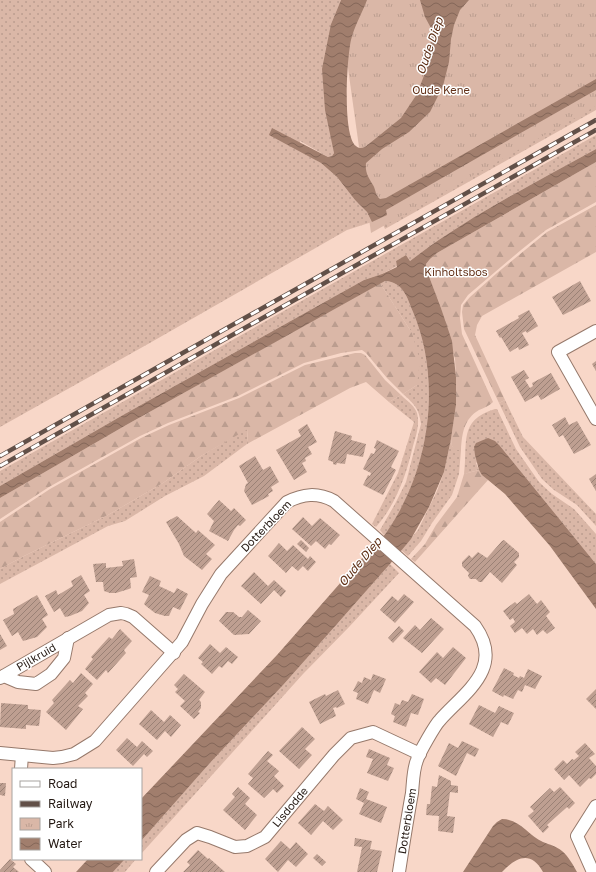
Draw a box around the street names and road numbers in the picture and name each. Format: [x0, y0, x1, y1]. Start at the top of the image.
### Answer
street label: Dotterbloem [238, 497, 293, 554]
street label: Pijlkruid [14, 640, 58, 673]
street label: Lisdodde [269, 784, 310, 829]
street label: Dotterbloem [395, 787, 418, 855]

